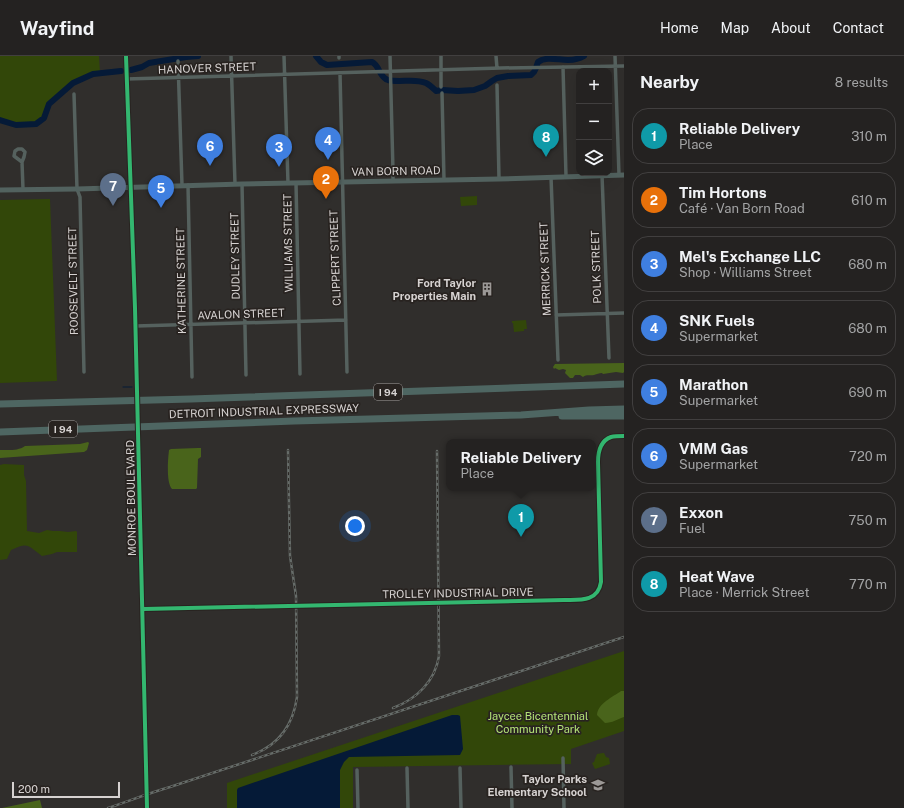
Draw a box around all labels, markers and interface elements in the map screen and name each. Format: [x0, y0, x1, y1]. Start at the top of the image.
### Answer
text: Wayfind [20, 17, 94, 39]
text: Home [660, 20, 699, 36]
text: Map [721, 20, 749, 36]
text: About [771, 20, 811, 36]
text: Contact [833, 20, 884, 36]
street label: HANOVER STREET [158, 60, 257, 76]
map controls [576, 68, 612, 176]
button: + [576, 68, 612, 104]
text: Nearby [640, 72, 699, 92]
text: 8 results [835, 75, 888, 90]
button: − [576, 104, 612, 140]
text: Reliable Delivery [679, 120, 800, 137]
pin: 8 [533, 124, 559, 157]
pin: 4 [315, 127, 341, 160]
text: 1 [651, 129, 657, 144]
text: 310 m [851, 129, 887, 144]
pin: 6 [197, 133, 223, 166]
pin: 3 [266, 134, 292, 167]
text: Place [679, 137, 713, 152]
button: layers [576, 140, 612, 176]
street label: VAN BORN ROAD [351, 164, 441, 178]
pin: 2 [313, 166, 339, 199]
pin: 7 [100, 173, 126, 206]
pin: 5 [148, 175, 174, 208]
text: Tim Hortons [679, 184, 767, 201]
street label: WILLIAMS STREET [281, 193, 295, 292]
text: 2 [650, 193, 658, 208]
text: 610 m [851, 193, 887, 208]
text: Café · Van Born Road [679, 201, 805, 216]
street label: CLIPPERT STREET [327, 209, 343, 306]
street label: DUDLEY STREET [228, 212, 242, 300]
street label: MERRICK STREET [537, 221, 553, 316]
street label: ROOSEVELT STREET [66, 226, 80, 335]
street label: KATHERINE STREET [174, 227, 188, 334]
street label: POLK STREET [589, 230, 603, 304]
text: Mel's Exchange LLC [679, 248, 821, 265]
text: 3 [650, 257, 658, 272]
text: 680 m [848, 257, 887, 272]
text: Shop · Williams Street [679, 265, 812, 280]
place label: Ford Taylor Properties Main [393, 277, 476, 302]
building icon: Ford Taylor Properties Main [479, 281, 495, 297]
street label: AVALON STREET [197, 306, 285, 322]
text: SNK Fuels [679, 312, 755, 329]
text: 4 [650, 321, 658, 336]
text: 680 m [848, 321, 887, 336]
text: Supermarket [679, 329, 758, 344]
text: Marathon [679, 376, 748, 393]
road number: I 94 [374, 384, 402, 400]
text: 5 [650, 385, 658, 400]
text: 690 m [849, 385, 887, 400]
text: Supermarket [679, 393, 758, 408]
street label: DETROIT INDUSTRIAL EXPRESSWAY [169, 402, 360, 420]
road number: I 94 [49, 421, 77, 437]
street label: MONROE BOULEVARD [124, 439, 138, 556]
popup [446, 439, 596, 491]
text: VMM Gas [679, 440, 748, 457]
text: Reliable Delivery [460, 449, 582, 466]
text: 6 [650, 449, 658, 464]
text: 720 m [849, 449, 887, 464]
text: Supermarket [679, 457, 758, 472]
text: Place [460, 466, 494, 481]
pin: 1 [508, 504, 534, 537]
text: Exxon [679, 504, 723, 521]
text: 7 [650, 513, 658, 528]
text: 750 m [849, 513, 887, 528]
your location [345, 516, 365, 536]
text: Fuel [679, 521, 705, 536]
text: Heat Wave [679, 568, 755, 585]
text: 8 [650, 577, 658, 592]
text: 770 m [849, 577, 887, 592]
text: Place · Merrick Street [679, 585, 809, 600]
street label: TROLLEY INDUSTRIAL DRIVE [382, 586, 534, 600]
park label: Jaycee Bicentennial Community Park [488, 710, 588, 735]
place label: Taylor Parks Elementary School [488, 773, 587, 798]
school or university icon: Taylor Parks Elementary School [590, 777, 606, 793]
scale bar [12, 780, 120, 799]
text: 200 m [18, 783, 50, 795]

